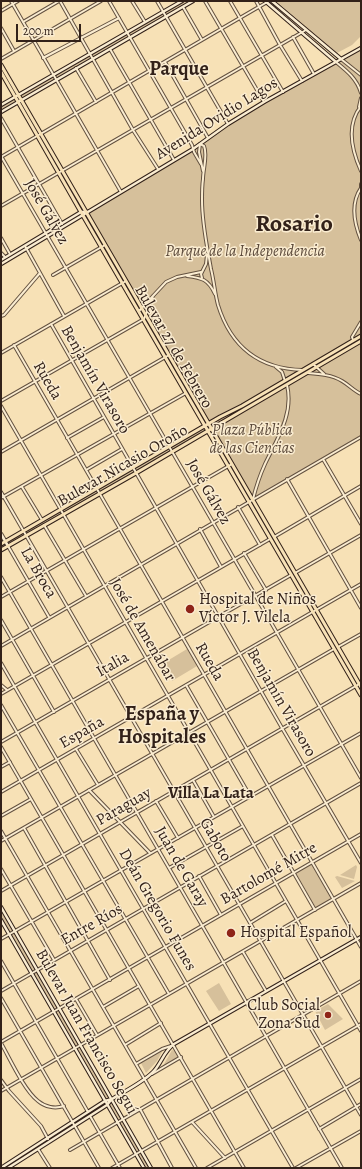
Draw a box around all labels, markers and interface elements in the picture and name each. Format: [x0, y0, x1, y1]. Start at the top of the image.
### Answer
scale bar [18, 16, 83, 42]
text: 200 m [23, 23, 54, 39]
district label: Parque [149, 58, 209, 82]
street label: Avenida Ovidio Lagos [152, 74, 282, 164]
street label: José Gálvez [20, 176, 72, 248]
district label: Rosario [255, 211, 333, 239]
park label: Parque de la Independencia [165, 242, 325, 262]
street label: Bulevar 27 de Febrero [130, 282, 216, 412]
street label: Benjamín Virasoro [56, 322, 134, 438]
street label: Rueda [28, 358, 66, 404]
street label: Bulevar Nicasio Oroño [55, 421, 191, 511]
park label: Plaza Pública de las Ciencias [209, 421, 295, 459]
street label: José Gálvez [182, 456, 234, 528]
street label: La Broca [16, 544, 60, 602]
street label: José de Amenábar [105, 575, 179, 685]
place label: Hospital de Niños Víctor J. Vilela [199, 590, 316, 628]
marker: Hospital de Niños Víctor J. Vilela [184, 603, 196, 615]
street label: Rueda [190, 639, 228, 685]
street label: Benjamín Virasoro [242, 645, 320, 761]
street label: Italia [93, 648, 133, 682]
district label: España y Hospitales [118, 703, 206, 750]
street label: España [56, 713, 108, 753]
street label: Paraguay [93, 784, 155, 830]
district label: Villa La Lata [168, 784, 254, 804]
street label: Gaboto [195, 815, 235, 865]
street label: Juan de Garay [150, 823, 212, 911]
street label: Bartolomé Mitre [217, 839, 321, 909]
street label: Deán Gregorio Funes [114, 845, 200, 975]
street label: Entre Ríos [58, 900, 126, 950]
place label: Hospital Español [240, 923, 352, 943]
marker: Hospital Español [225, 927, 237, 939]
street label: Bulevar Juan Francisco Seguí [31, 946, 141, 1118]
place label: Club Social Zona Sud [247, 996, 320, 1034]
marker: Club Social Zona Sud [323, 1010, 333, 1020]

